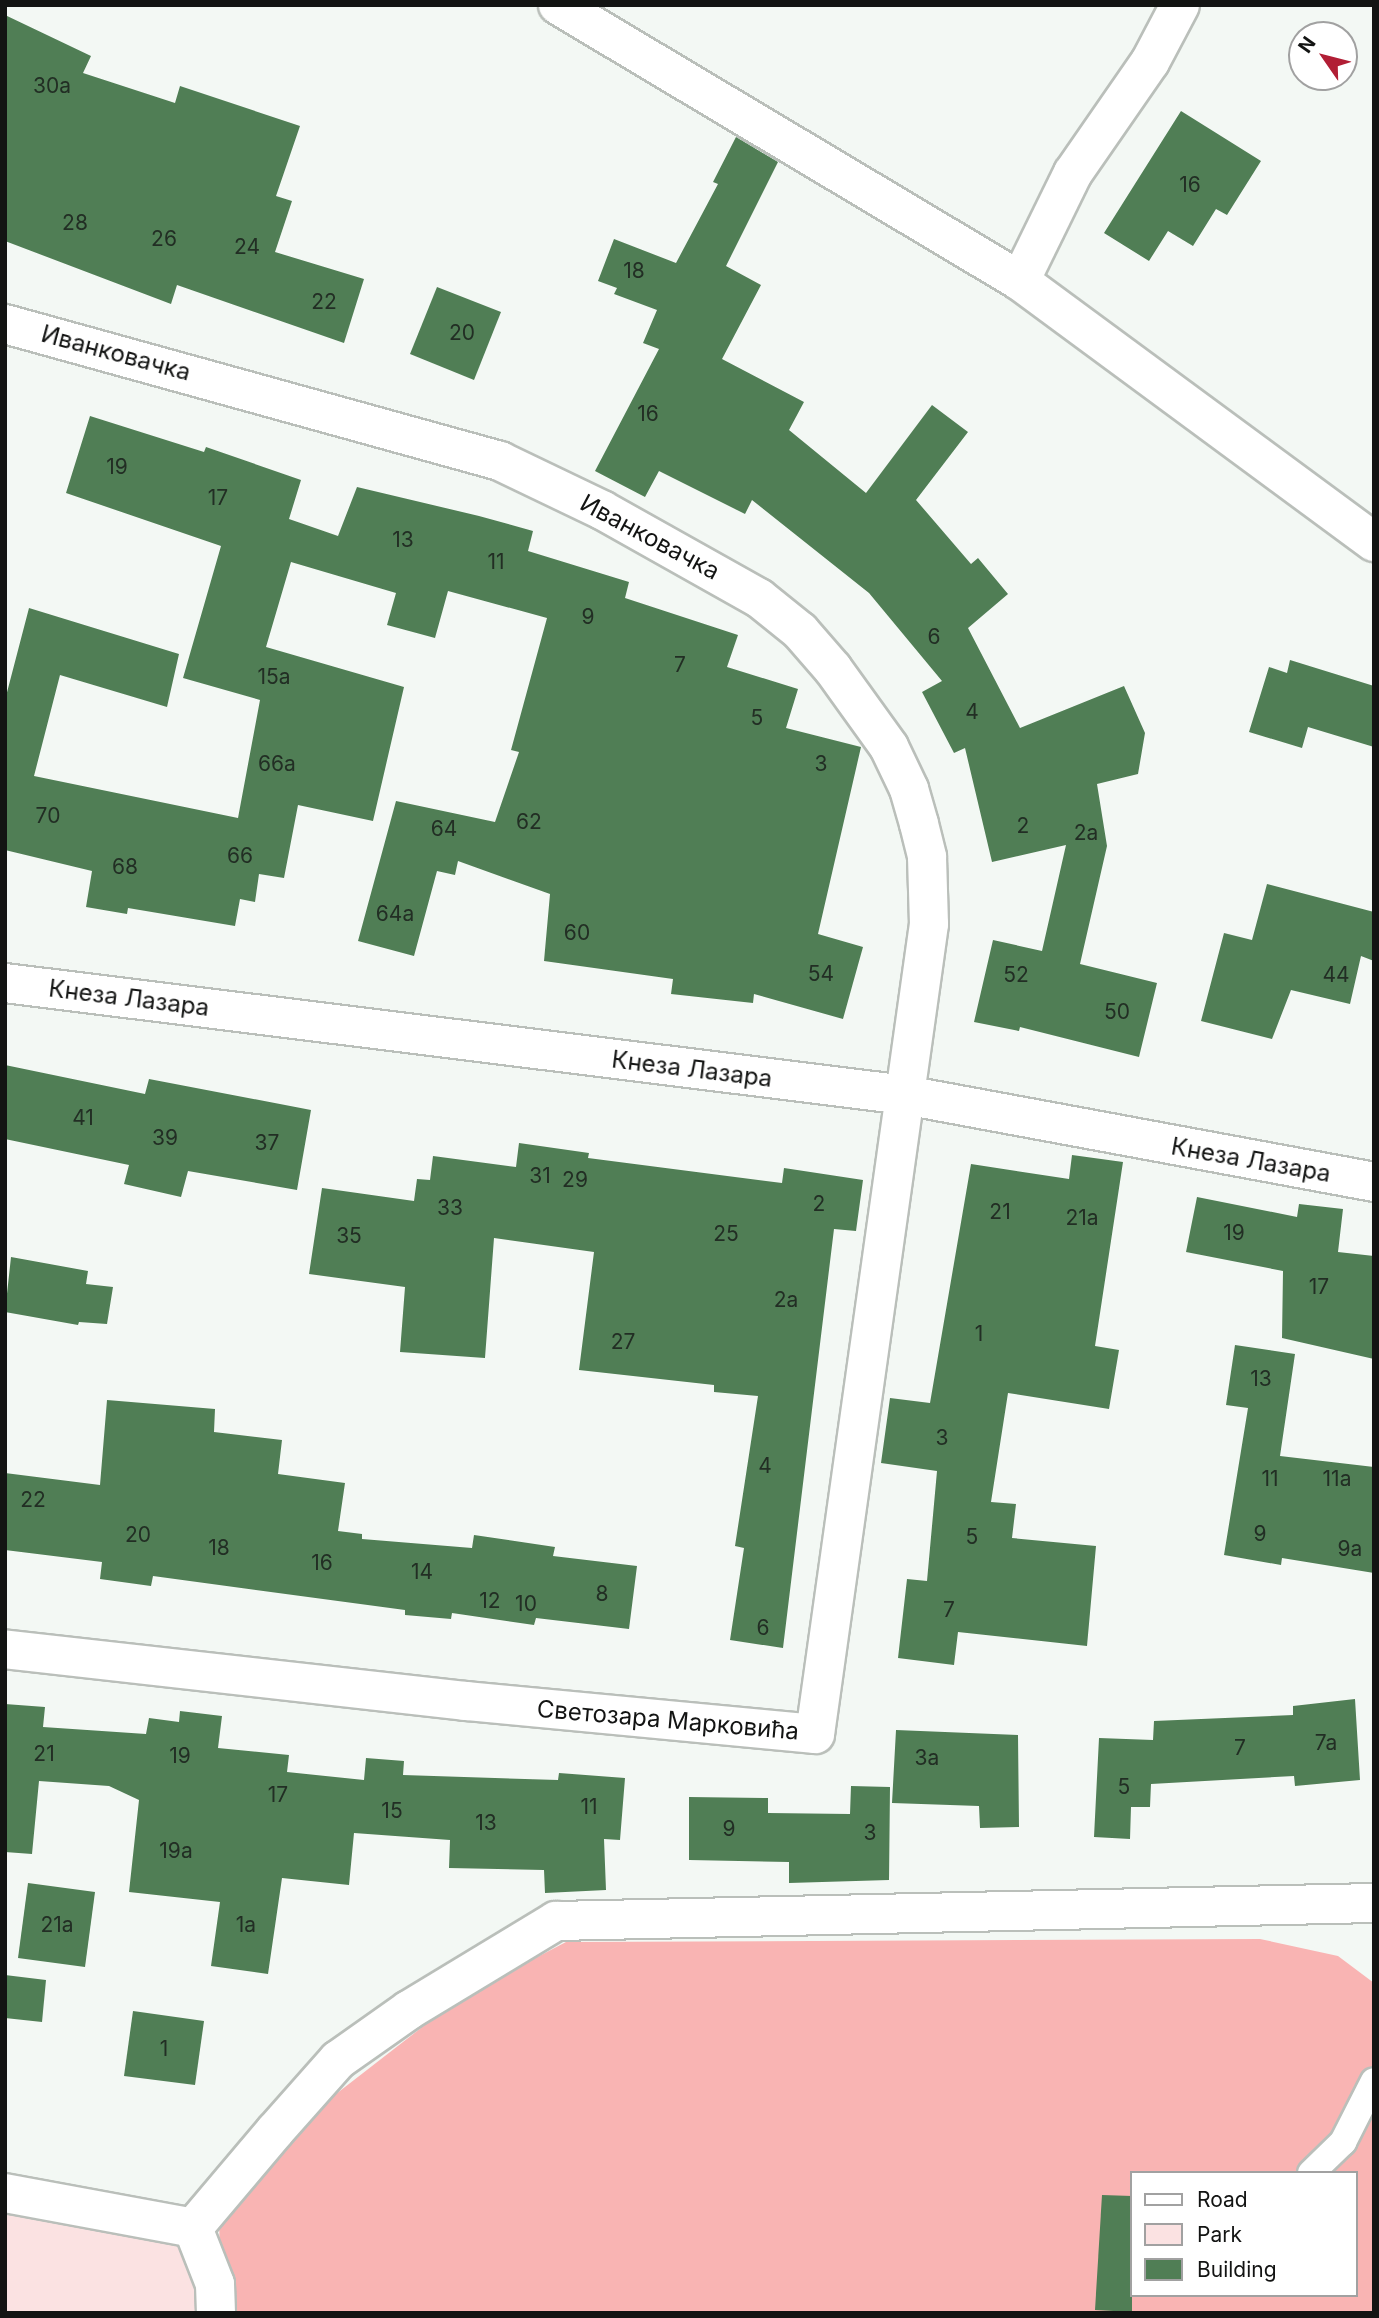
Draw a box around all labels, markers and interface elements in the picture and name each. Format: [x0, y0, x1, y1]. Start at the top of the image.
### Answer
north arrow [1288, 21, 1358, 91]
text: N [1293, 32, 1321, 57]
house number: 30a [33, 73, 71, 99]
house number: 16 [1179, 172, 1201, 198]
house number: 28 [62, 210, 88, 236]
house number: 26 [151, 226, 177, 252]
house number: 24 [234, 234, 260, 260]
house number: 18 [623, 258, 645, 284]
house number: 22 [311, 289, 337, 315]
street label: Иванковачка [38, 319, 194, 387]
house number: 20 [449, 320, 475, 346]
house number: 16 [637, 401, 659, 427]
house number: 19 [106, 454, 128, 480]
house number: 17 [208, 485, 228, 511]
street label: Иванковачка [575, 488, 725, 586]
house number: 13 [392, 527, 414, 553]
house number: 11 [487, 549, 505, 575]
house number: 9 [581, 604, 595, 630]
house number: 6 [927, 624, 941, 650]
house number: 7 [674, 652, 686, 678]
house number: 15a [257, 664, 291, 690]
house number: 4 [965, 699, 979, 725]
house number: 5 [751, 705, 763, 731]
house number: 66a [258, 751, 296, 777]
house number: 3 [815, 751, 827, 777]
house number: 70 [36, 803, 60, 829]
house number: 62 [516, 809, 542, 835]
house number: 2 [1017, 813, 1029, 839]
house number: 64 [431, 816, 457, 842]
house number: 2a [1074, 820, 1098, 846]
house number: 66 [227, 843, 253, 869]
house number: 68 [112, 854, 138, 880]
house number: 64a [376, 901, 414, 927]
house number: 60 [564, 920, 590, 946]
house number: 54 [808, 961, 834, 987]
house number: 52 [1003, 962, 1029, 988]
house number: 44 [1322, 962, 1350, 988]
street label: Кнеза Лазара [47, 974, 211, 1022]
house number: 50 [1104, 999, 1130, 1025]
street label: Кнеза Лазара [610, 1045, 774, 1093]
house number: 41 [72, 1105, 94, 1131]
house number: 39 [152, 1125, 178, 1151]
house number: 37 [255, 1130, 279, 1156]
street label: Кнеза Лазара [1169, 1132, 1333, 1188]
house number: 31 [529, 1163, 551, 1189]
house number: 29 [562, 1167, 588, 1193]
house number: 2 [813, 1191, 825, 1217]
house number: 33 [437, 1195, 463, 1221]
house number: 21 [989, 1199, 1011, 1225]
house number: 21a [1065, 1205, 1099, 1231]
house number: 19 [1223, 1220, 1245, 1246]
house number: 25 [713, 1221, 739, 1247]
house number: 35 [336, 1223, 362, 1249]
house number: 17 [1309, 1274, 1329, 1300]
house number: 2a [774, 1287, 798, 1313]
house number: 1 [975, 1321, 983, 1347]
house number: 27 [611, 1329, 635, 1355]
house number: 13 [1250, 1366, 1272, 1392]
house number: 3 [936, 1425, 948, 1451]
house number: 4 [758, 1453, 772, 1479]
house number: 11 [1261, 1466, 1279, 1492]
house number: 11a [1323, 1466, 1351, 1492]
house number: 22 [20, 1487, 46, 1513]
house number: 9 [1253, 1521, 1267, 1547]
house number: 20 [125, 1522, 151, 1548]
house number: 5 [966, 1524, 978, 1550]
house number: 18 [208, 1535, 230, 1561]
house number: 9a [1338, 1536, 1362, 1562]
house number: 16 [311, 1550, 333, 1576]
house number: 14 [411, 1559, 433, 1585]
house number: 8 [596, 1581, 608, 1607]
house number: 12 [479, 1588, 501, 1614]
house number: 10 [515, 1591, 537, 1617]
house number: 7 [943, 1597, 955, 1623]
house number: 6 [756, 1615, 770, 1641]
street label: Светозара Марковића [536, 1694, 800, 1746]
house number: 7a [1315, 1730, 1337, 1756]
house number: 7 [1234, 1735, 1246, 1761]
house number: 21 [33, 1741, 55, 1767]
house number: 19 [169, 1743, 191, 1769]
house number: 3a [915, 1745, 939, 1771]
house number: 5 [1118, 1774, 1130, 1800]
house number: 17 [268, 1782, 288, 1808]
house number: 11 [580, 1794, 598, 1820]
house number: 15 [381, 1798, 403, 1824]
house number: 13 [475, 1810, 497, 1836]
house number: 9 [722, 1816, 736, 1842]
house number: 3 [864, 1820, 876, 1846]
house number: 19a [159, 1838, 193, 1864]
house number: 21a [40, 1912, 74, 1938]
house number: 1a [236, 1912, 256, 1938]
house number: 1 [160, 2036, 168, 2062]
legend [1130, 2171, 1358, 2297]
text: Road [1197, 2187, 1248, 2212]
text: Park [1197, 2222, 1242, 2247]
text: Building [1197, 2257, 1277, 2282]

